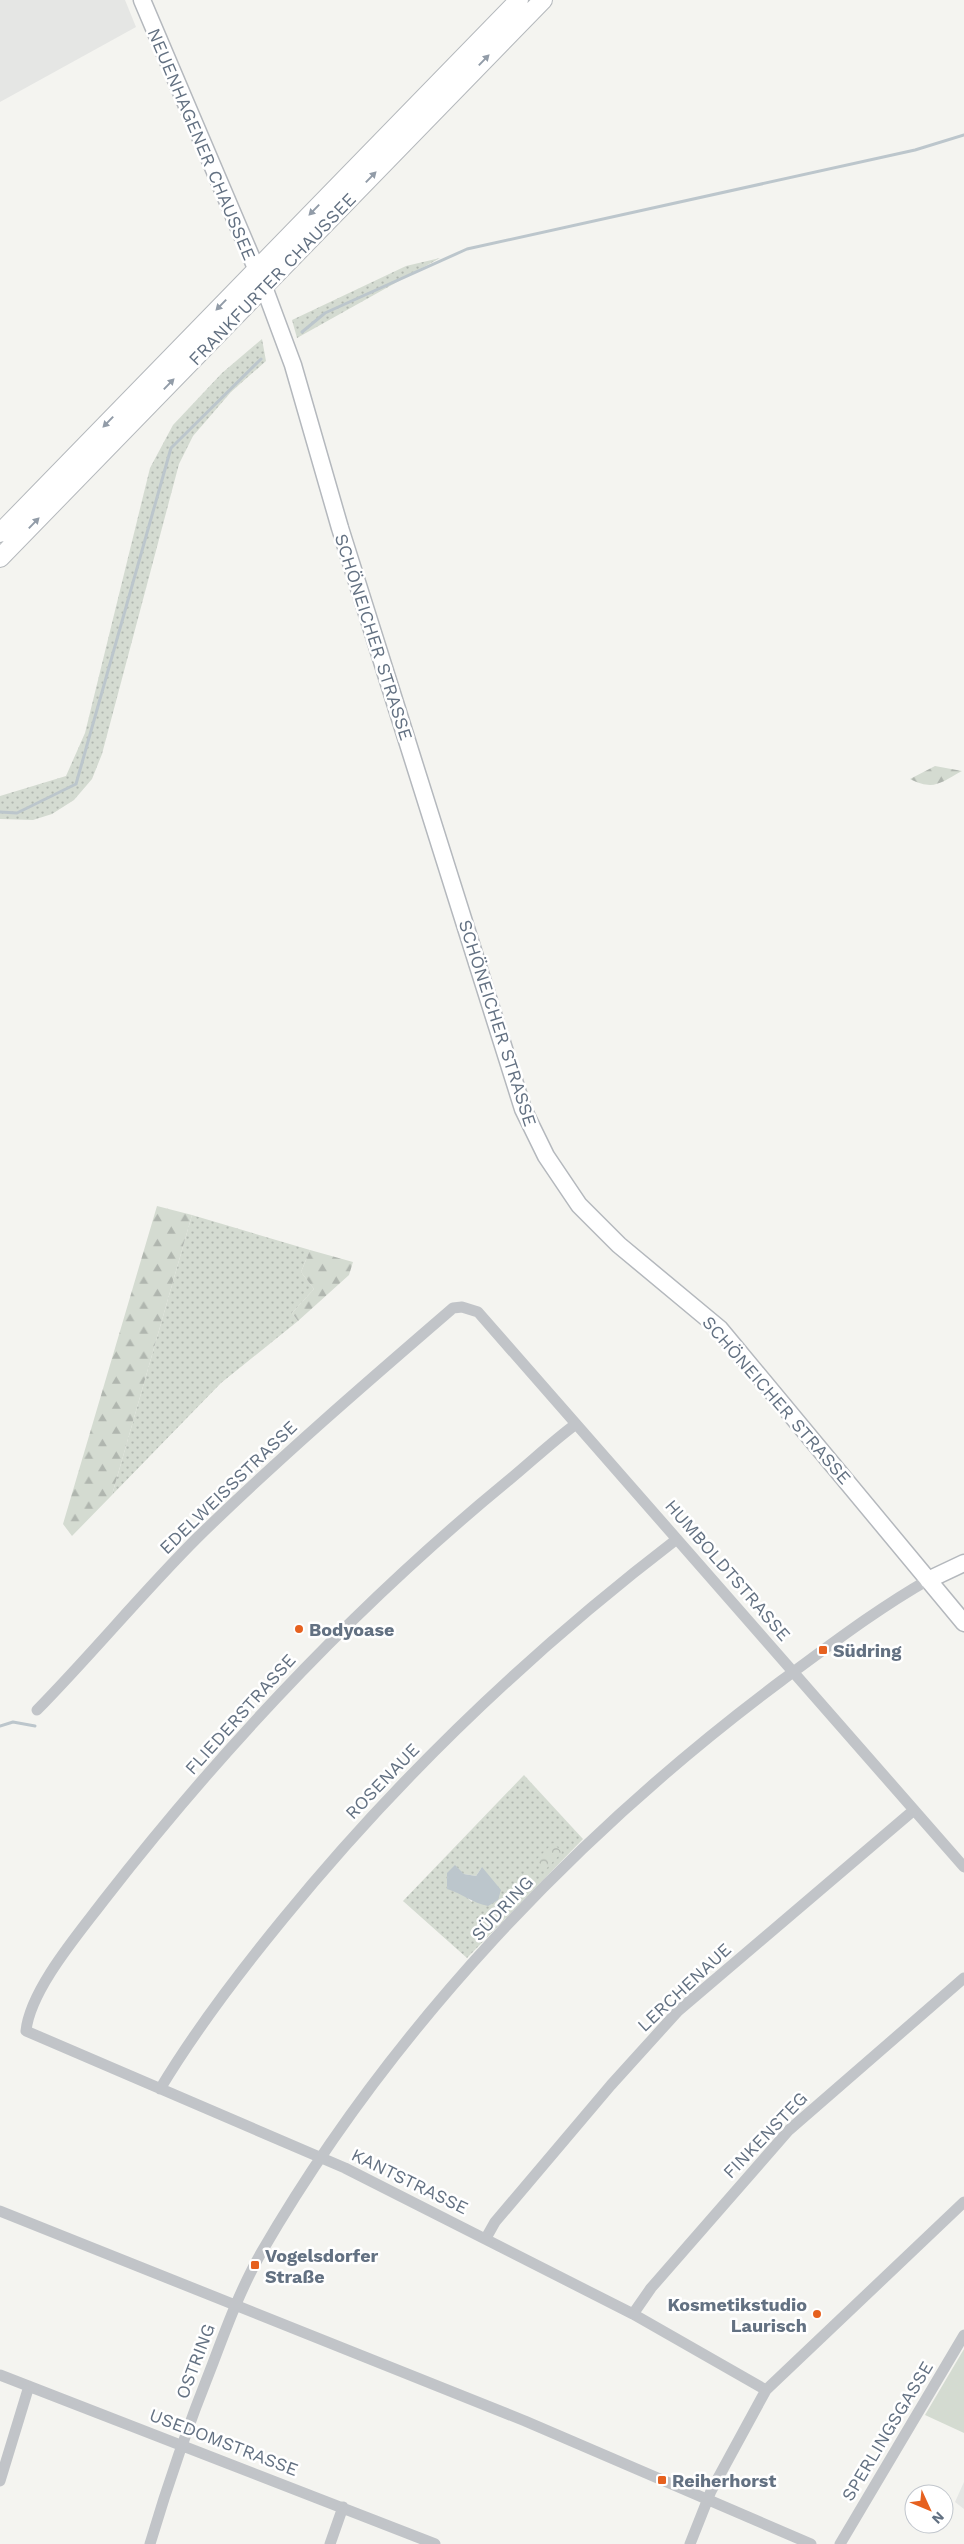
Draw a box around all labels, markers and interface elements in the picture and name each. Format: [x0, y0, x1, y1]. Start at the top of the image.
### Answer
street label: NEUENHAGENER CHAUSSEE [143, 25, 261, 263]
one-way arrow [478, 55, 490, 67]
one-way arrow [365, 171, 377, 183]
street label: FRANKFURTER CHAUSSEE [184, 188, 360, 370]
one-way arrow [308, 203, 320, 215]
one-way arrow [215, 299, 227, 311]
one-way arrow [163, 378, 175, 390]
one-way arrow [102, 416, 114, 428]
one-way arrow [28, 517, 40, 529]
street label: SCHÖNEICHER STRASSE [331, 531, 417, 743]
street label: SCHÖNEICHER STRASSE [455, 917, 541, 1129]
street label: SCHÖNEICHER STRASSE [698, 1312, 856, 1488]
street label: EDELWEISSSTRASSE [155, 1416, 301, 1558]
street label: HUMBOLDTSTRASSE [661, 1495, 795, 1645]
place label: Bodyoase [309, 1619, 394, 1640]
marker: Bodyoase [293, 1623, 305, 1635]
place label: Südring [833, 1640, 902, 1661]
marker: Südring [817, 1644, 829, 1656]
street label: FLIEDERSTRASSE [180, 1649, 300, 1779]
street label: ROSENAUE [341, 1739, 423, 1823]
street label: SÜDRING [467, 1871, 537, 1945]
street label: LERCHENAUE [633, 1938, 735, 2036]
street label: FINKENSTEG [718, 2087, 812, 2183]
street label: KANTSTRASSE [348, 2144, 472, 2218]
place label: Vogelsdorfer Straße [265, 2245, 379, 2287]
marker: Vogelsdorfer Straße [249, 2259, 261, 2271]
place label: Kosmetikstudio Laurisch [668, 2294, 807, 2336]
marker: Kosmetikstudio Laurisch [811, 2308, 823, 2320]
street label: OSTRING [171, 2320, 219, 2402]
street label: SPERLINGSGASSE [837, 2357, 937, 2505]
street label: USEDOMSTRASSE [147, 2404, 301, 2480]
place label: Reiherhorst [672, 2470, 776, 2491]
marker: Reiherhorst [656, 2474, 668, 2486]
north arrow [904, 2484, 954, 2534]
text: N [929, 2509, 948, 2527]

